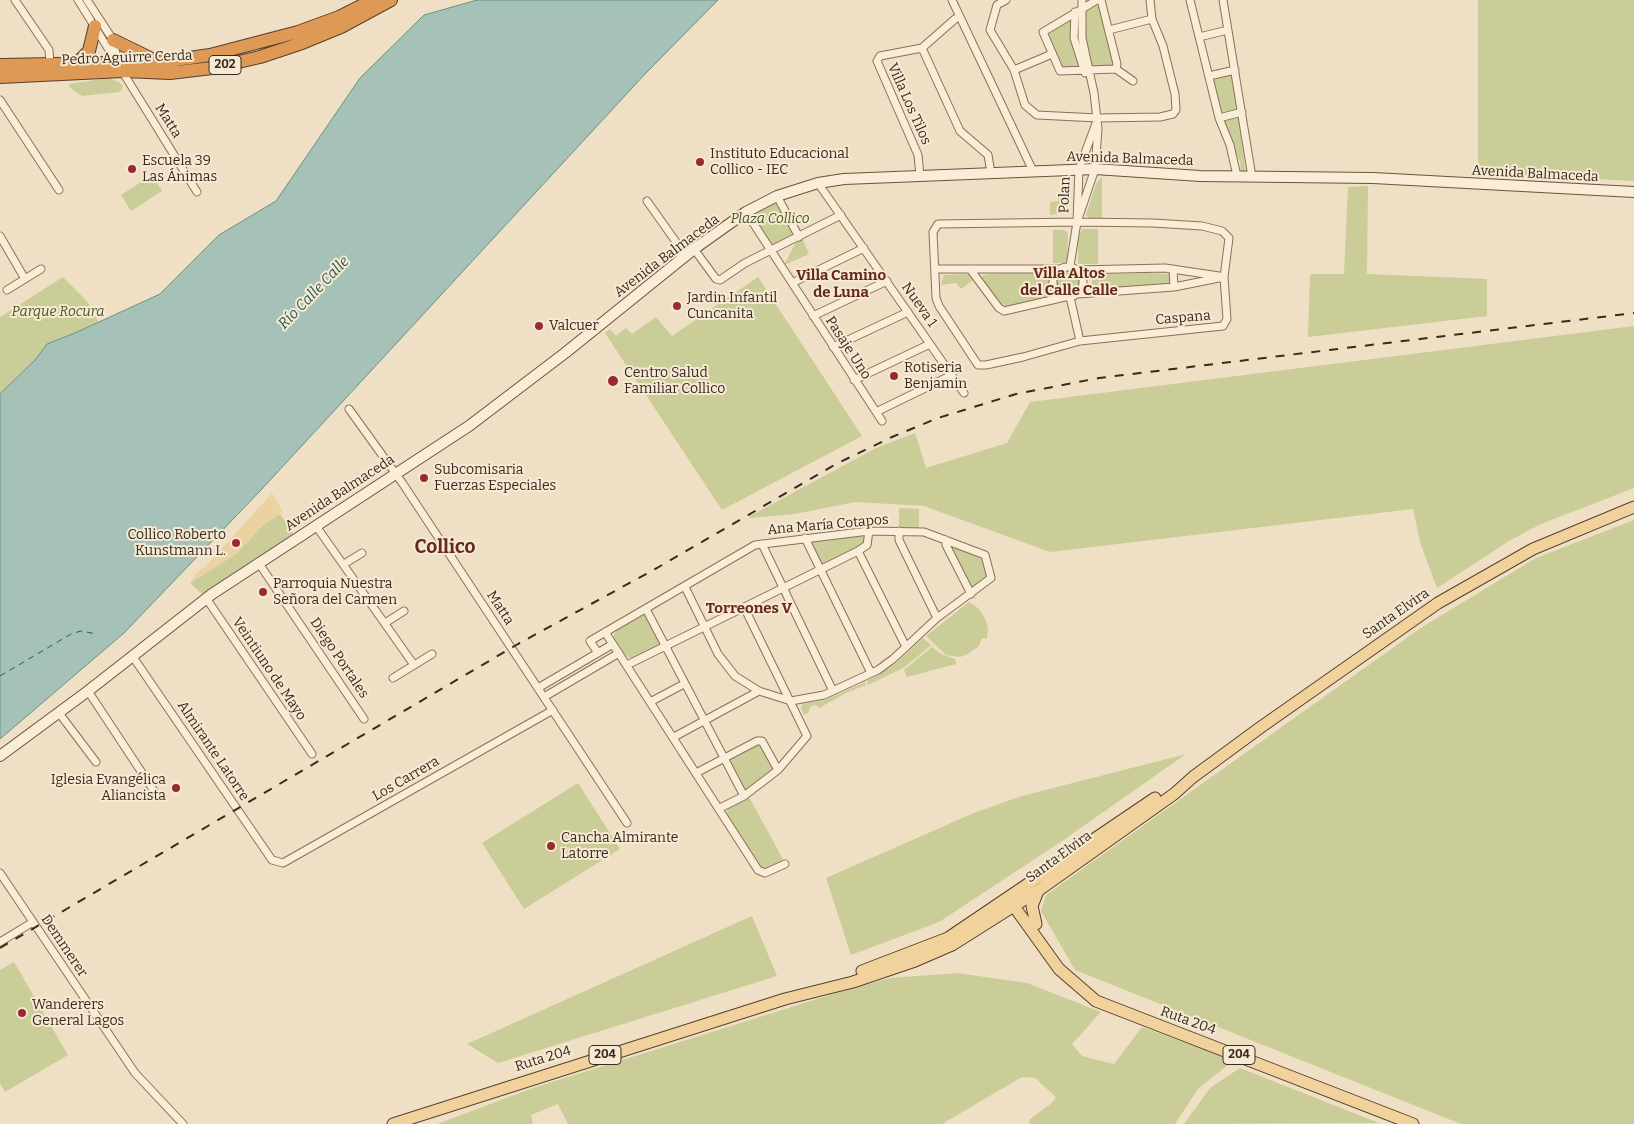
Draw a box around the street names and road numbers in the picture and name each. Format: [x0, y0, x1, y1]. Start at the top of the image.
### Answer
street label: Pedro Aguirre Cerda [61, 47, 193, 69]
road number: 202 [209, 56, 241, 74]
street label: Villa Los Tilos [884, 61, 934, 147]
street label: Matta [151, 101, 185, 141]
street label: Avenida Balmaceda [1066, 148, 1194, 170]
street label: Avenida Balmaceda [1471, 162, 1599, 186]
street label: Polan [1056, 176, 1074, 214]
street label: Avenida Balmaceda [611, 211, 723, 301]
street label: Nueva 1 [898, 280, 940, 330]
street label: Caspana [1155, 307, 1211, 329]
street label: Pasaje Uno [821, 313, 875, 383]
street label: Avenida Balmaceda [282, 451, 398, 535]
street label: Ana María Cotapos [767, 511, 889, 539]
street label: Santa Elvira [1360, 585, 1432, 643]
street label: Matta [483, 588, 517, 628]
street label: Veintiuno de Mayo [228, 614, 310, 724]
street label: Diego Portales [306, 615, 372, 701]
street label: Almirante Latorre [173, 698, 253, 804]
street label: Los Carrera [370, 753, 442, 805]
street label: Santa Elvira [1023, 827, 1095, 887]
street label: Demmerer [37, 912, 91, 980]
street label: Ruta 204 [1158, 1003, 1218, 1039]
street label: Ruta 204 [513, 1043, 573, 1075]
road number: 204 [589, 1046, 621, 1064]
road number: 204 [1223, 1046, 1255, 1064]

